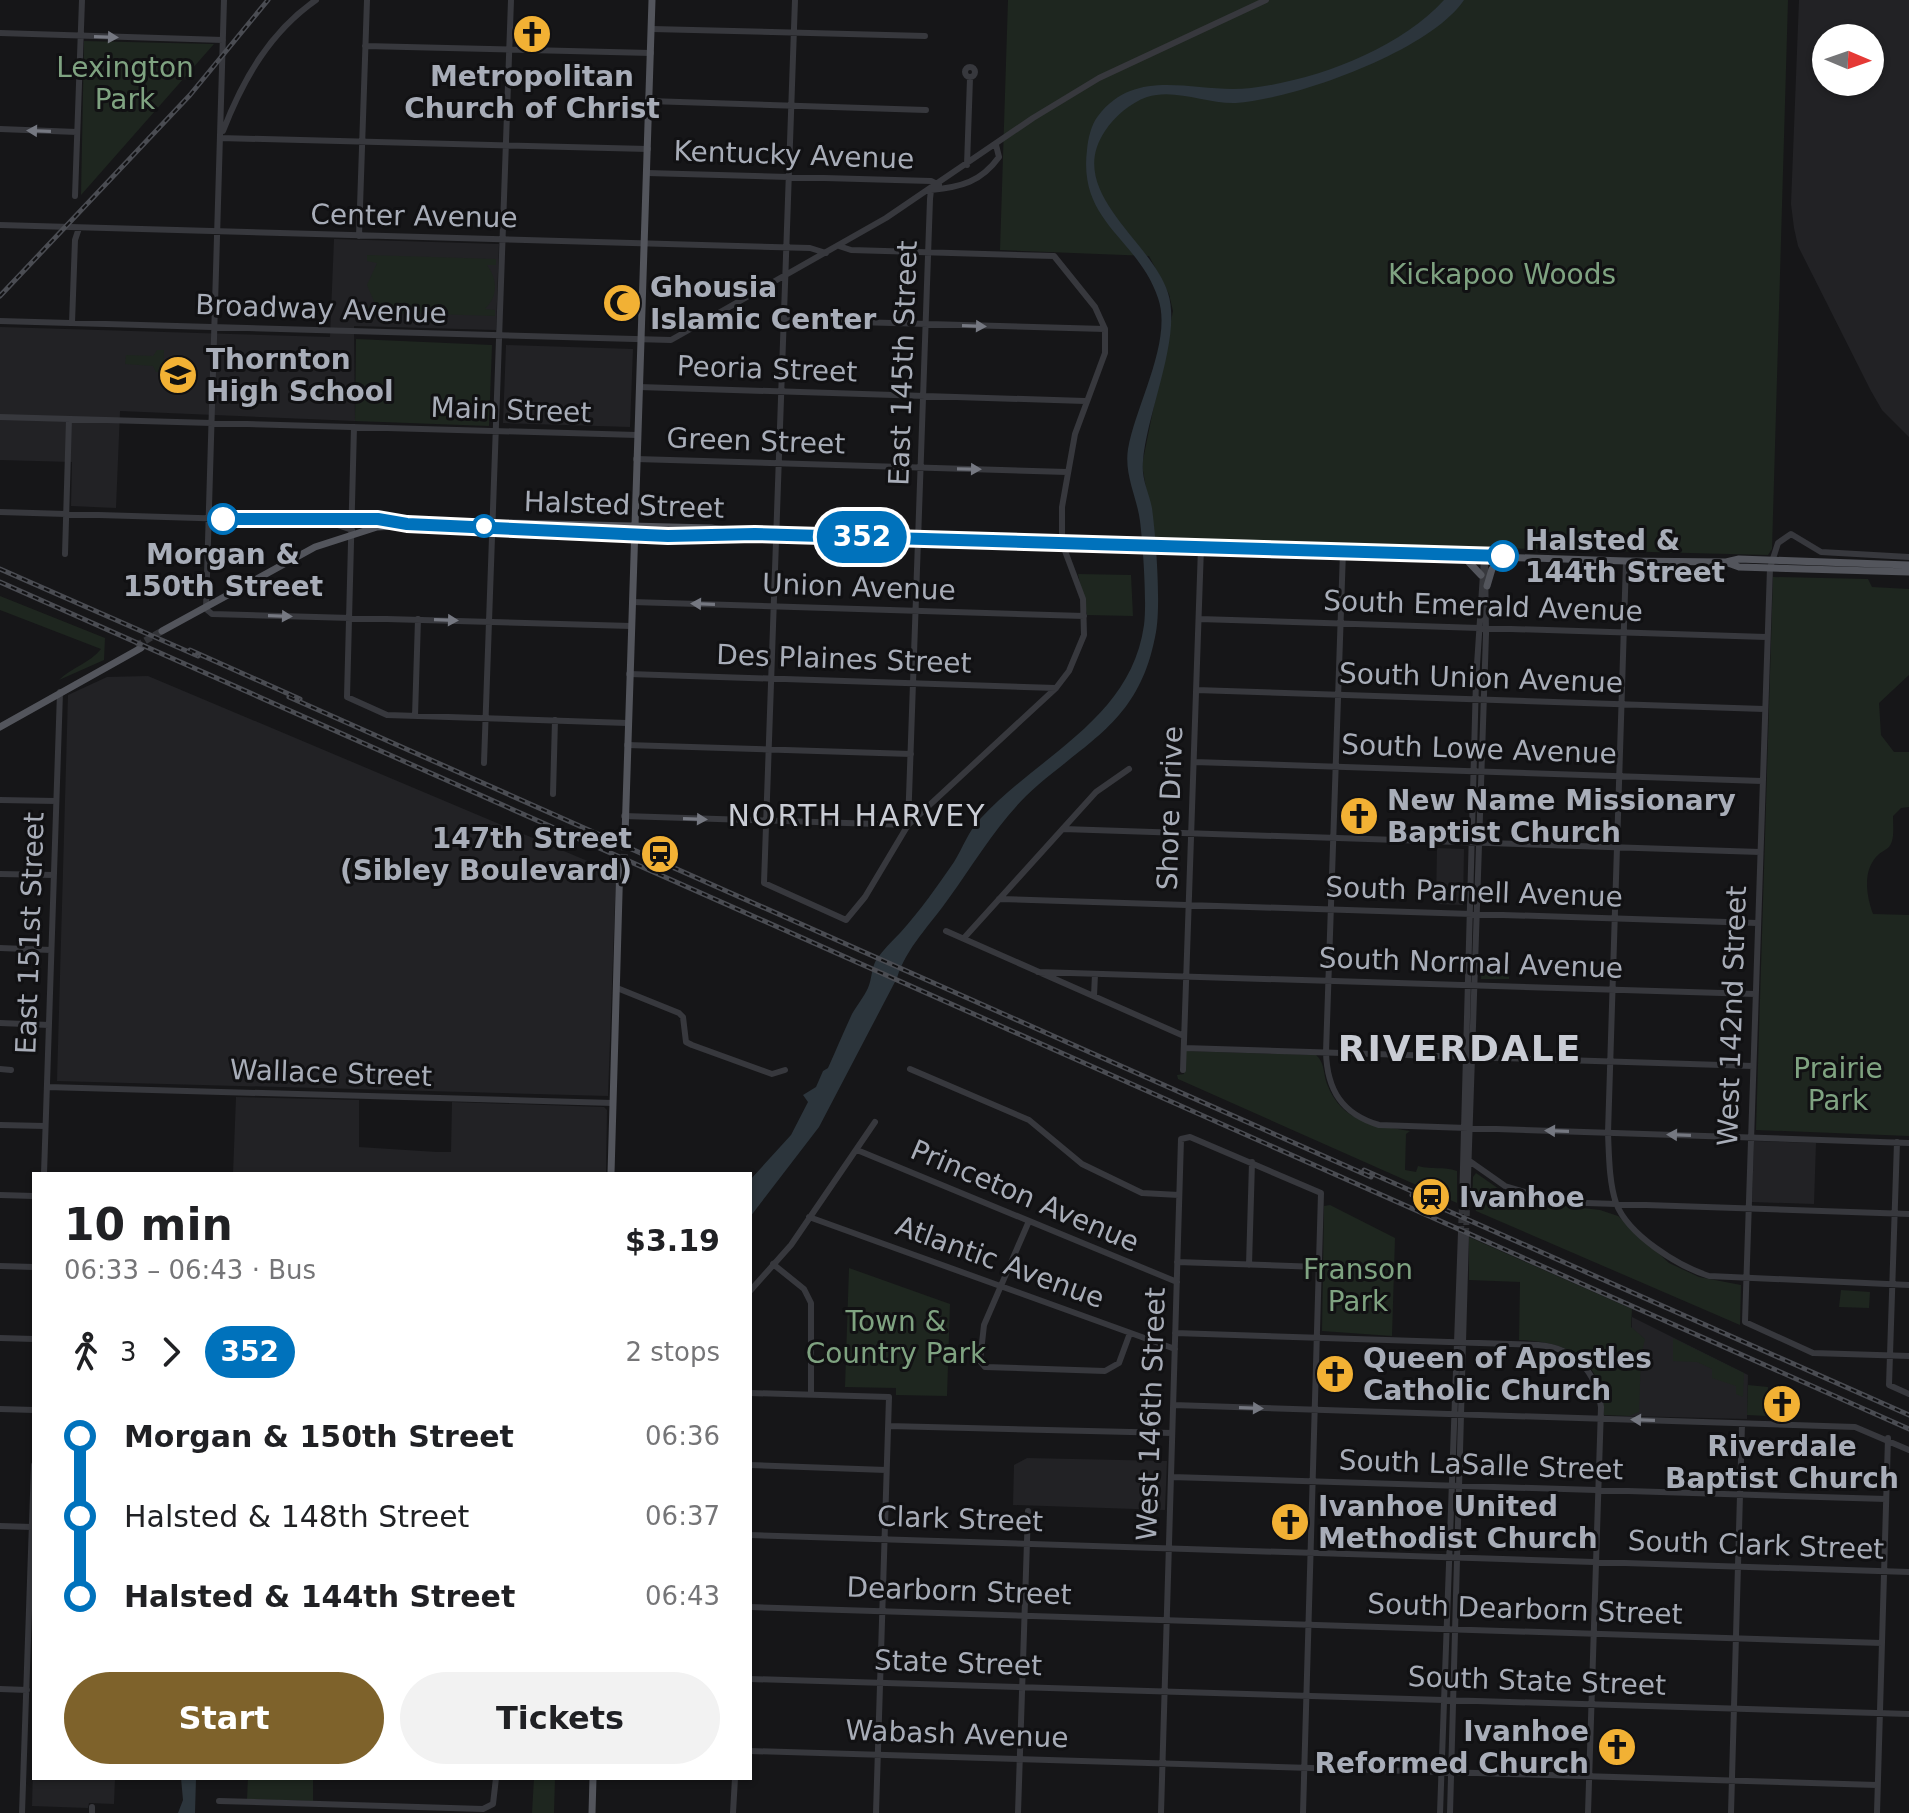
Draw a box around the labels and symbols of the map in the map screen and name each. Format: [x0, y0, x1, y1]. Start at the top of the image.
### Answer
church icon: Metropolitan Church of Christ [511, 13, 553, 55]
north arrow [1812, 24, 1884, 96]
one-way arrow [94, 30, 119, 43]
park label: Lexington Park [56, 51, 194, 116]
place label: Metropolitan Church of Christ [404, 60, 660, 125]
one-way arrow [26, 124, 51, 137]
street label: Kentucky Avenue [673, 134, 915, 176]
street label: Center Avenue [310, 198, 518, 234]
street label: East 145th Street [882, 240, 924, 486]
park label: Kickapoo Woods [1388, 258, 1616, 291]
place label: Ghousia Islamic Center [650, 271, 877, 336]
mosque icon: Ghousia Islamic Center [601, 282, 643, 324]
street label: Broadway Avenue [195, 288, 447, 330]
one-way arrow [962, 319, 987, 332]
place label: Thornton High School [206, 343, 394, 408]
street label: Peoria Street [676, 349, 858, 389]
school or university icon: Thornton High School [157, 354, 199, 396]
street label: Main Street [430, 391, 592, 429]
street label: Green Street [666, 421, 846, 461]
one-way arrow [957, 463, 982, 475]
street label: Halsted Street [523, 485, 725, 525]
marker: Morgan & 150th Street [208, 504, 238, 534]
line badge: 352 [816, 511, 908, 563]
unlabelled marker [473, 515, 495, 537]
place label: Halsted & 144th Street [1525, 524, 1725, 589]
place label: Morgan & 150th Street [123, 538, 323, 603]
marker: Halsted & 144th Street [1488, 541, 1518, 571]
street label: Union Avenue [762, 567, 956, 607]
street label: South Emerald Avenue [1323, 584, 1643, 628]
one-way arrow [690, 597, 715, 610]
one-way arrow [268, 609, 293, 622]
one-way arrow [434, 614, 459, 627]
street label: Des Plaines Street [716, 638, 972, 680]
street label: South Union Avenue [1338, 657, 1624, 699]
street label: Shore Drive [1151, 725, 1189, 891]
street label: South Lowe Avenue [1341, 728, 1617, 770]
place label: New Name Missionary Baptist Church [1387, 784, 1736, 849]
church icon: New Name Missionary Baptist Church [1338, 795, 1380, 837]
district label: NORTH HARVEY [727, 798, 987, 833]
street label: East 151st Street [9, 811, 51, 1055]
one-way arrow [683, 813, 708, 825]
place label: 147th Street (Sibley Boulevard) [340, 822, 632, 887]
station icon: 147th Street (Sibley Boulevard) [639, 833, 681, 875]
street label: South Parnell Avenue [1325, 870, 1623, 914]
street label: West 142nd Street [1711, 885, 1753, 1147]
street label: South Normal Avenue [1318, 941, 1624, 985]
district label: RIVERDALE [1338, 1028, 1582, 1069]
park label: Prairie Park [1793, 1052, 1883, 1117]
street label: Wallace Street [229, 1053, 433, 1093]
one-way arrow [1544, 1125, 1569, 1138]
one-way arrow [1666, 1129, 1691, 1142]
street label: Princeton Avenue [906, 1133, 1144, 1259]
station icon: Ivanhoe [1410, 1176, 1452, 1218]
place label: Ivanhoe [1459, 1181, 1585, 1214]
street label: Atlantic Avenue [891, 1209, 1109, 1315]
park label: Franson Park [1303, 1253, 1413, 1318]
street label: West 146th Street [1130, 1287, 1172, 1541]
park label: Town & Country Park [806, 1305, 987, 1370]
place label: Queen of Apostles Catholic Church [1363, 1342, 1652, 1407]
church icon: Queen of Apostles Catholic Church [1314, 1353, 1356, 1395]
church icon: Riverdale Baptist Church [1761, 1383, 1803, 1425]
one-way arrow [1239, 1401, 1264, 1414]
one-way arrow [1630, 1414, 1655, 1427]
place label: Riverdale Baptist Church [1665, 1430, 1899, 1495]
street label: South LaSalle Street [1338, 1444, 1624, 1486]
place label: Ivanhoe United Methodist Church [1318, 1490, 1598, 1555]
street label: Clark Street [876, 1500, 1044, 1538]
church icon: Ivanhoe United Methodist Church [1269, 1501, 1311, 1543]
street label: South Clark Street [1627, 1524, 1885, 1566]
street label: Dearborn Street [846, 1571, 1072, 1611]
street label: South Dearborn Street [1367, 1587, 1683, 1631]
street label: State Street [873, 1644, 1043, 1682]
street label: South State Street [1407, 1660, 1667, 1702]
street label: Wabash Avenue [845, 1714, 1069, 1754]
place label: Ivanhoe Reformed Church [1315, 1715, 1589, 1780]
church icon: Ivanhoe Reformed Church [1596, 1726, 1638, 1768]

